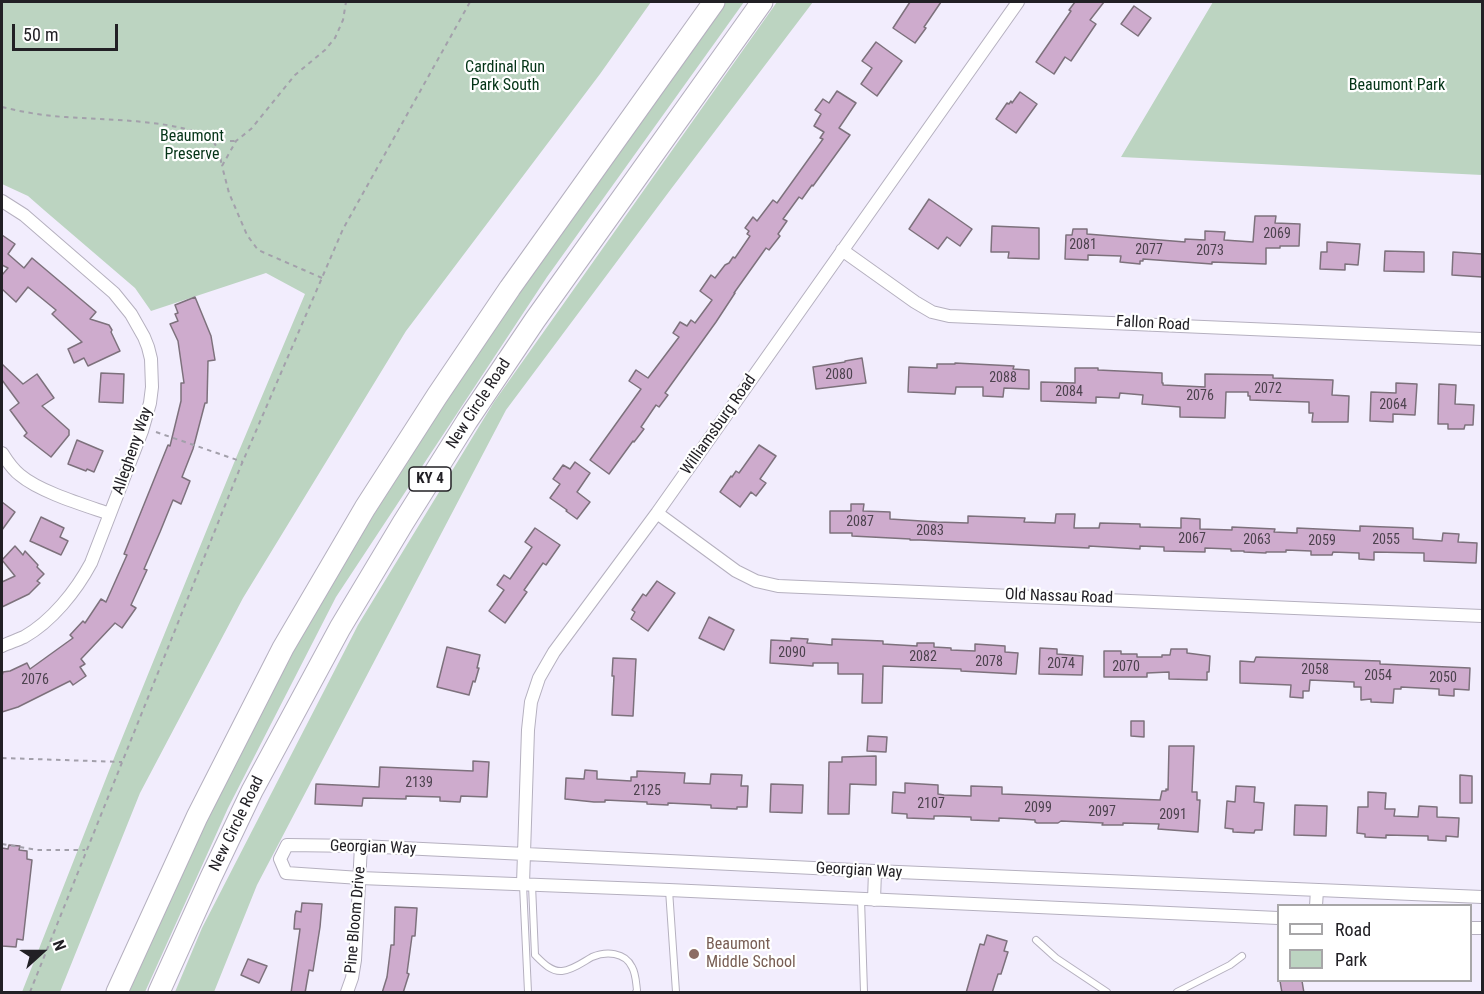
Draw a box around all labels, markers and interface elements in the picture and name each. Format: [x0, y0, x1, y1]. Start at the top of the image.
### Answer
scale bar [15, 12, 122, 50]
text: 50 m [23, 24, 58, 45]
park label: Cardinal Run Park South [465, 58, 545, 96]
park label: Beaumont Park [1349, 76, 1445, 96]
park label: Beaumont Preserve [160, 127, 224, 165]
house number: 2069 [1263, 226, 1291, 242]
house number: 2081 [1069, 237, 1097, 253]
house number: 2077 [1135, 242, 1163, 258]
house number: 2073 [1196, 243, 1224, 259]
street label: Fallon Road [1116, 312, 1190, 336]
street label: New Circle Road [443, 355, 515, 453]
house number: 2080 [825, 367, 853, 383]
house number: 2088 [989, 370, 1017, 386]
street label: Williamsburg Road [677, 371, 761, 479]
house number: 2072 [1254, 381, 1282, 397]
house number: 2084 [1055, 384, 1083, 400]
house number: 2076 [1186, 388, 1214, 404]
house number: 2064 [1379, 397, 1407, 413]
street label: Allegheny Way [109, 405, 157, 497]
road number: KY 4 [409, 467, 451, 491]
house number: 2087 [846, 514, 874, 530]
house number: 2083 [916, 523, 944, 539]
house number: 2067 [1178, 531, 1206, 547]
house number: 2063 [1243, 532, 1271, 548]
house number: 2055 [1372, 532, 1400, 548]
house number: 2059 [1308, 533, 1336, 549]
street label: Old Nassau Road [1005, 586, 1113, 608]
house number: 2090 [778, 645, 806, 661]
house number: 2082 [909, 649, 937, 665]
house number: 2078 [975, 654, 1003, 670]
house number: 2074 [1047, 656, 1075, 672]
house number: 2070 [1112, 659, 1140, 675]
house number: 2058 [1301, 662, 1329, 678]
house number: 2054 [1364, 668, 1392, 684]
house number: 2050 [1429, 670, 1457, 686]
house number: 2076 [21, 672, 49, 688]
street label: New Circle Road [206, 773, 268, 875]
house number: 2139 [405, 775, 433, 791]
house number: 2125 [633, 783, 661, 799]
house number: 2107 [917, 796, 945, 812]
house number: 2099 [1024, 800, 1052, 816]
house number: 2097 [1088, 804, 1116, 820]
house number: 2091 [1159, 807, 1187, 823]
street label: Georgian Way [329, 837, 417, 859]
street label: Georgian Way [815, 859, 903, 883]
street label: Pine Bloom Drive [342, 866, 370, 974]
legend [1277, 904, 1472, 982]
text: Road [1335, 919, 1371, 940]
north arrow [12, 922, 72, 982]
place label: Beaumont Middle School [706, 935, 796, 973]
text: N [49, 937, 70, 953]
marker: Beaumont Middle School [687, 947, 701, 961]
text: Park [1335, 949, 1367, 970]

